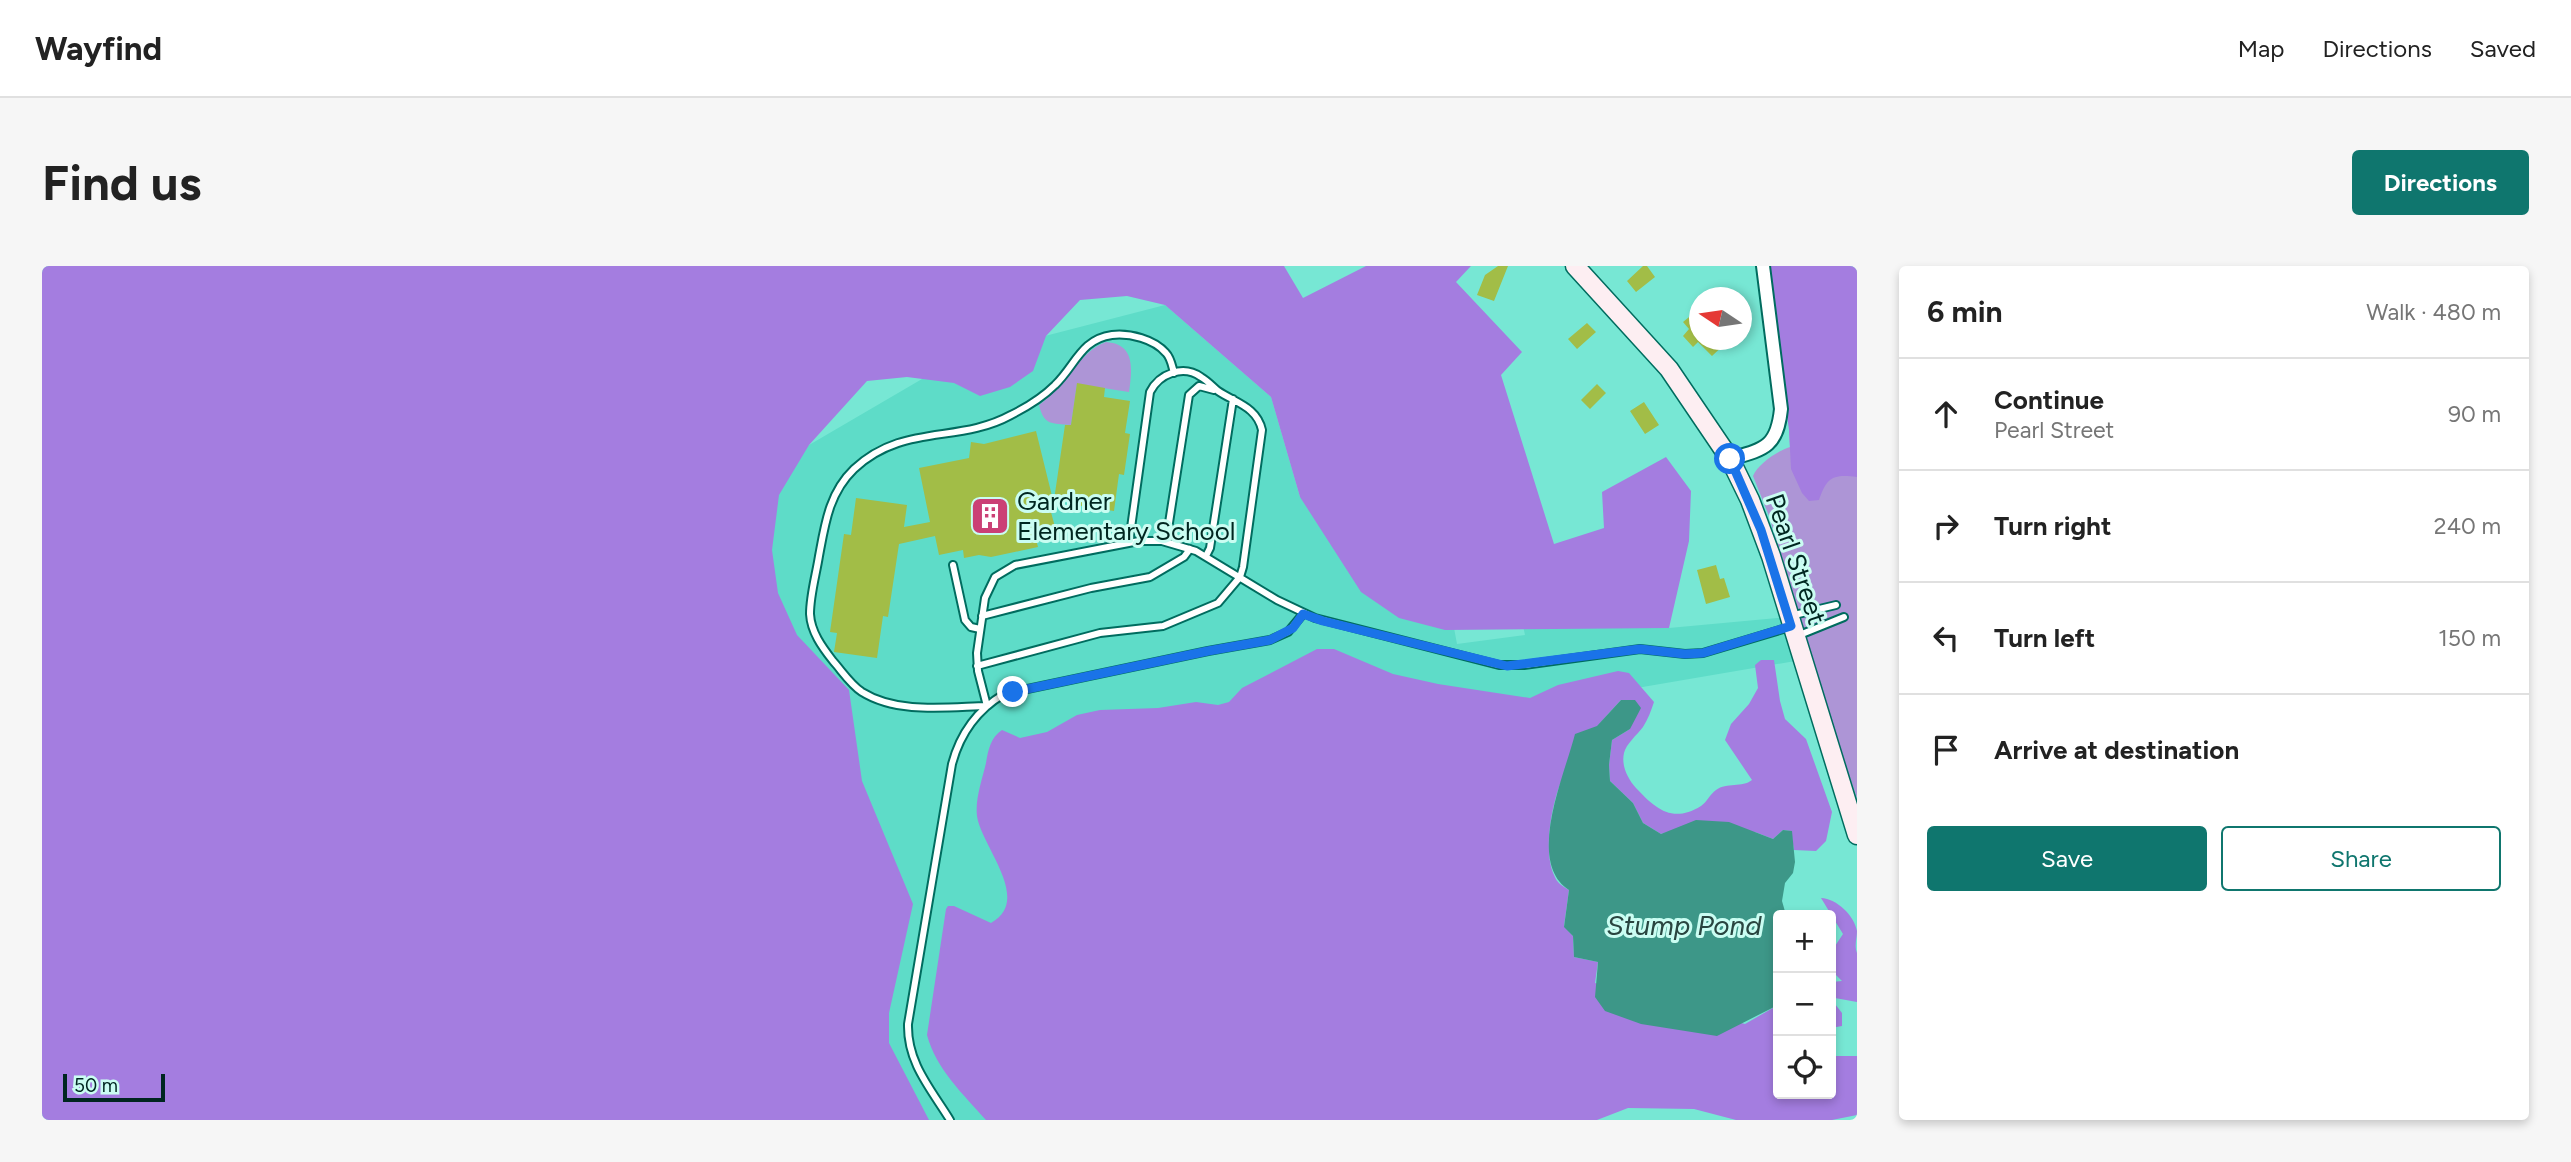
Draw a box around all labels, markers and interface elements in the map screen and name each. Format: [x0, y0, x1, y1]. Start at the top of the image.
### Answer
text: Wayfind [35, 29, 162, 68]
text: Map [2238, 34, 2284, 63]
text: Directions [2322, 34, 2432, 63]
text: Saved [2470, 34, 2536, 63]
button: Directions [2352, 150, 2529, 215]
text: Find us [42, 153, 201, 212]
north arrow [1689, 287, 1752, 350]
text: 6 min [1927, 293, 2003, 330]
text: Walk · 480 m [2366, 298, 2501, 326]
text: Continue [1994, 384, 2104, 416]
icon: ahead [1927, 395, 1965, 433]
text: 90 m [2448, 400, 2501, 428]
text: Pearl Street [1994, 416, 2114, 444]
route start [1714, 443, 1745, 474]
place label: Gardner Elementary School [1017, 485, 1235, 547]
street label: Pearl Street [1759, 490, 1833, 629]
building icon: Gardner Elementary School [969, 495, 1011, 537]
icon: right [1927, 507, 1965, 545]
text: Turn right [1994, 510, 2111, 542]
text: 240 m [2434, 512, 2501, 540]
icon: left [1927, 619, 1965, 657]
text: Turn left [1994, 622, 2095, 654]
text: 150 m [2438, 624, 2501, 652]
route end [997, 676, 1028, 707]
icon: arrive [1927, 731, 1965, 769]
text: Arrive at destination [1994, 734, 2239, 766]
button: Save [1927, 826, 2207, 891]
button: Share [2221, 826, 2501, 891]
water label: Stump Pond [1606, 908, 1762, 942]
map controls [1773, 910, 1836, 1099]
button: + [1773, 910, 1836, 973]
button: − [1773, 973, 1836, 1036]
button: locate [1773, 1036, 1836, 1099]
scale bar [63, 1071, 164, 1103]
text: 50 m [74, 1074, 118, 1097]

